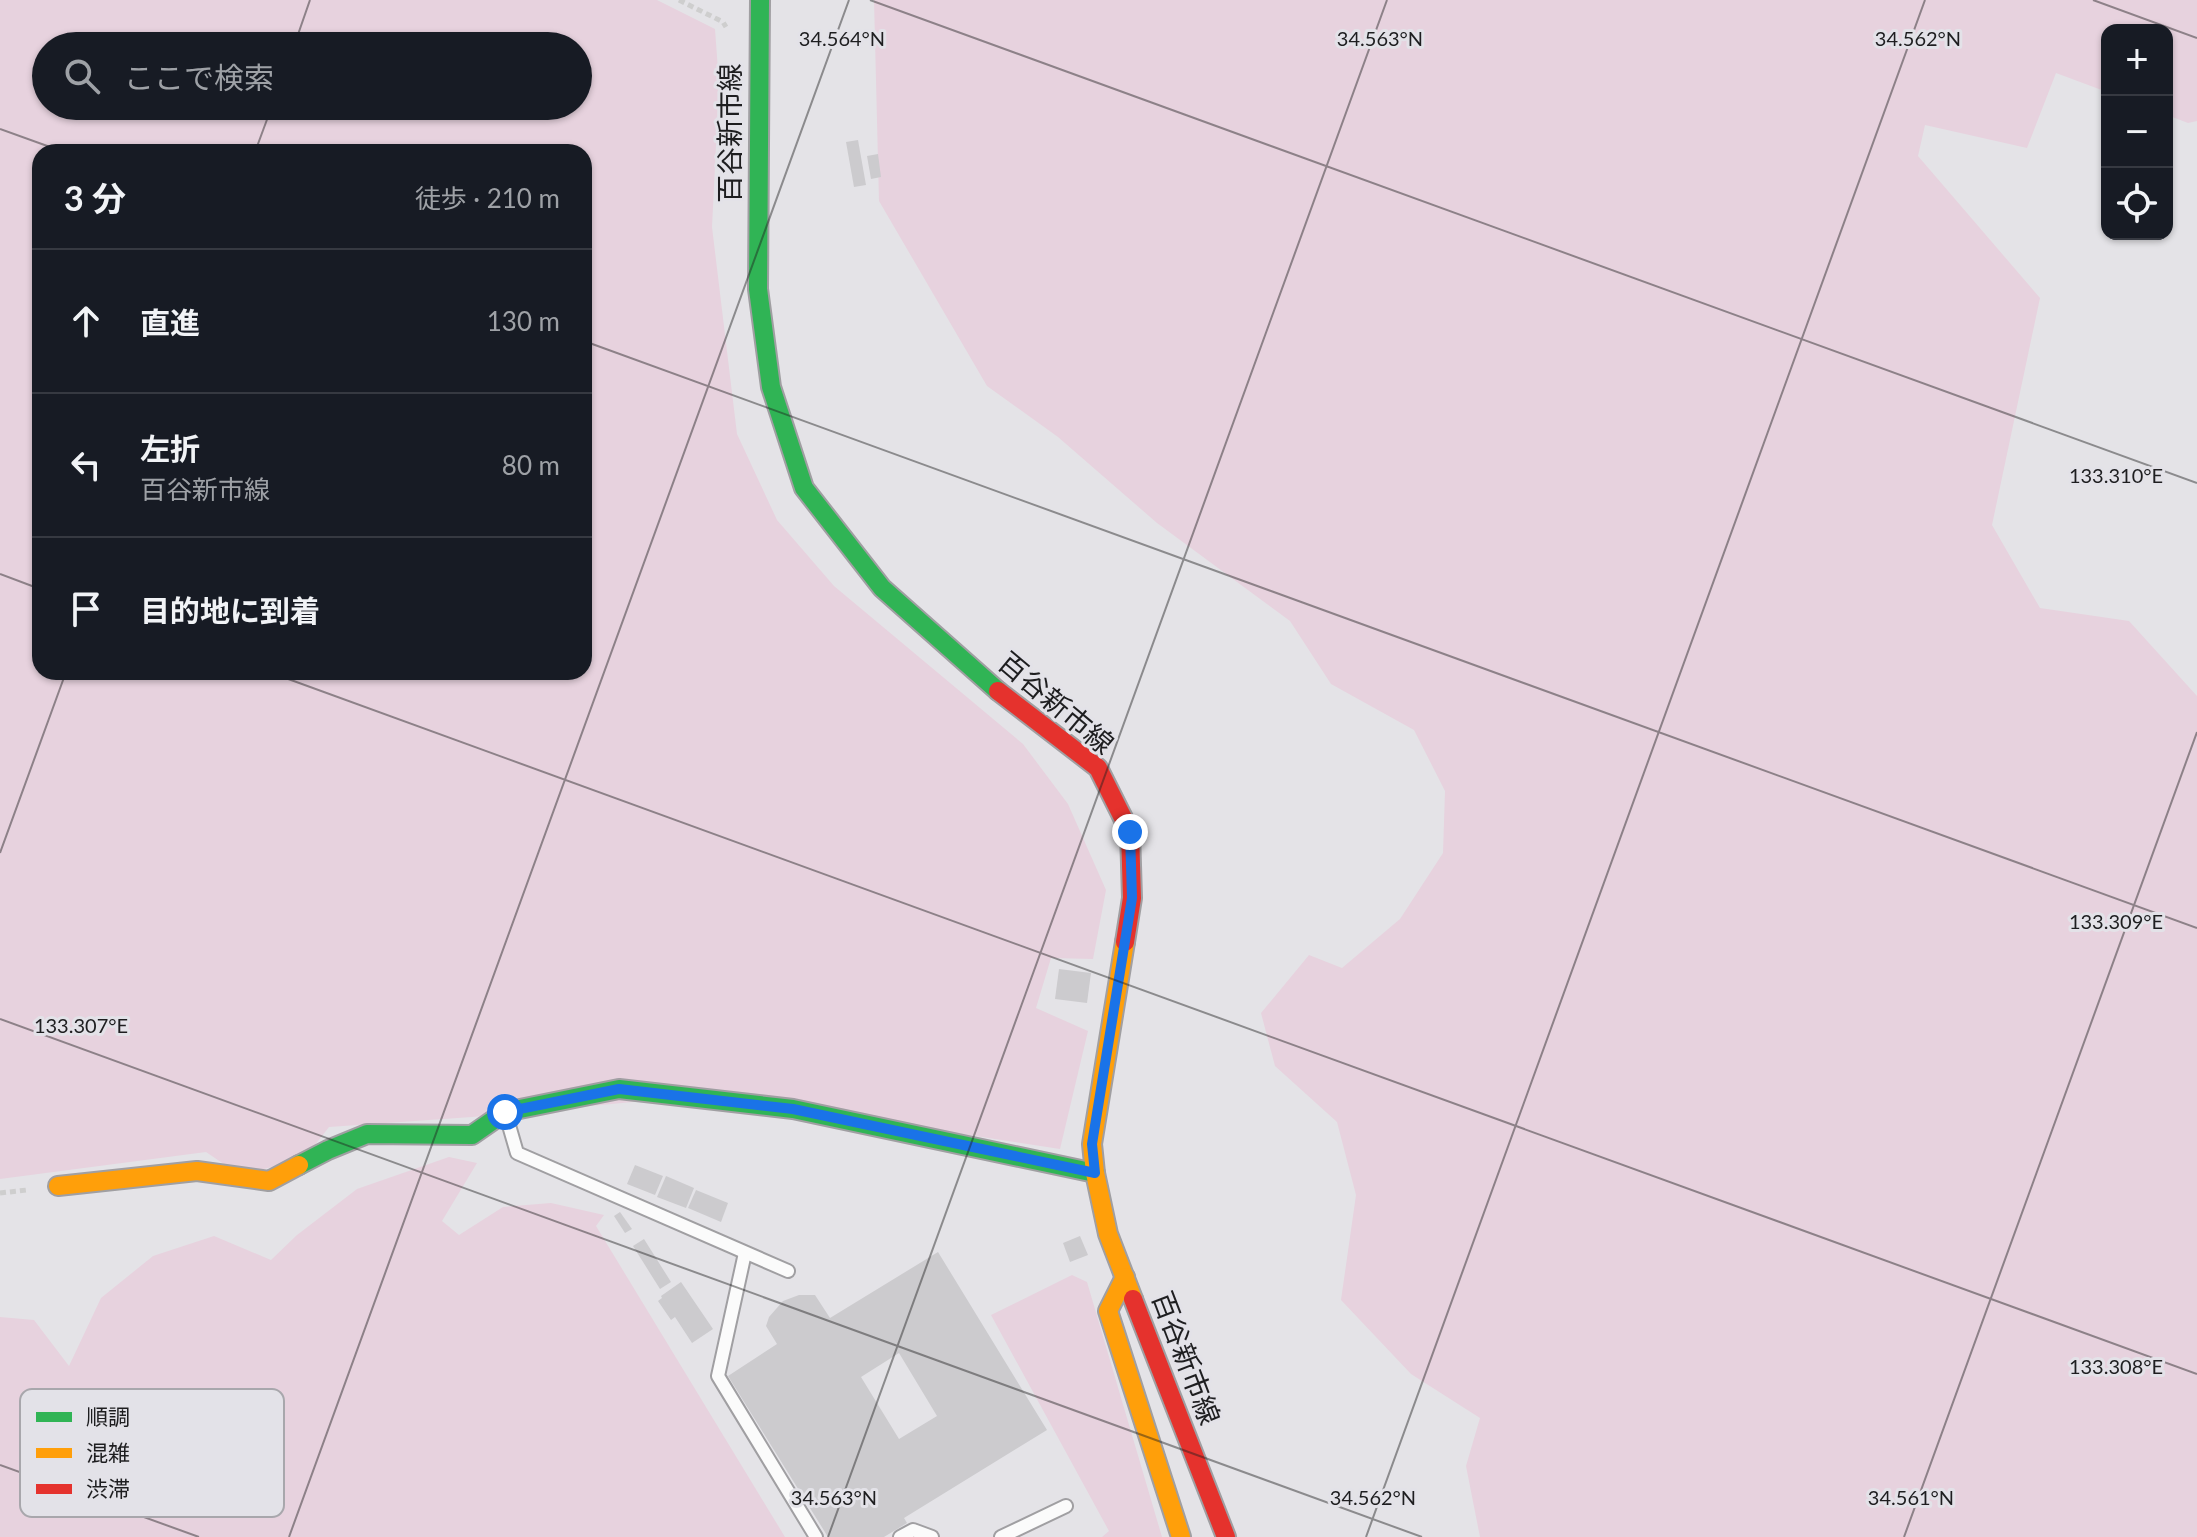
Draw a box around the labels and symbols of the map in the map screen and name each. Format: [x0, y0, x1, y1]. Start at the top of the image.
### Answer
text: 34.564°N [799, 26, 885, 50]
text: 34.563°N [1337, 26, 1423, 50]
text: 34.562°N [1875, 26, 1961, 50]
street label: 百谷新市線 [712, 63, 746, 203]
text: 133.310°E [2069, 463, 2163, 487]
street label: 百谷新市線 [992, 644, 1121, 760]
route end [1112, 814, 1148, 850]
text: 133.309°E [2069, 909, 2163, 933]
text: 133.307°E [34, 1013, 128, 1037]
route start [487, 1094, 523, 1130]
street label: 百谷新市線 [1146, 1286, 1228, 1429]
text: 133.308°E [2069, 1354, 2163, 1378]
legend [20, 1389, 284, 1517]
text: 順調 [86, 1403, 130, 1430]
text: 混雑 [86, 1439, 130, 1466]
text: 渋滞 [86, 1475, 130, 1502]
text: 34.563°N [791, 1485, 877, 1509]
text: 34.562°N [1330, 1485, 1416, 1509]
text: 34.561°N [1868, 1485, 1954, 1509]

